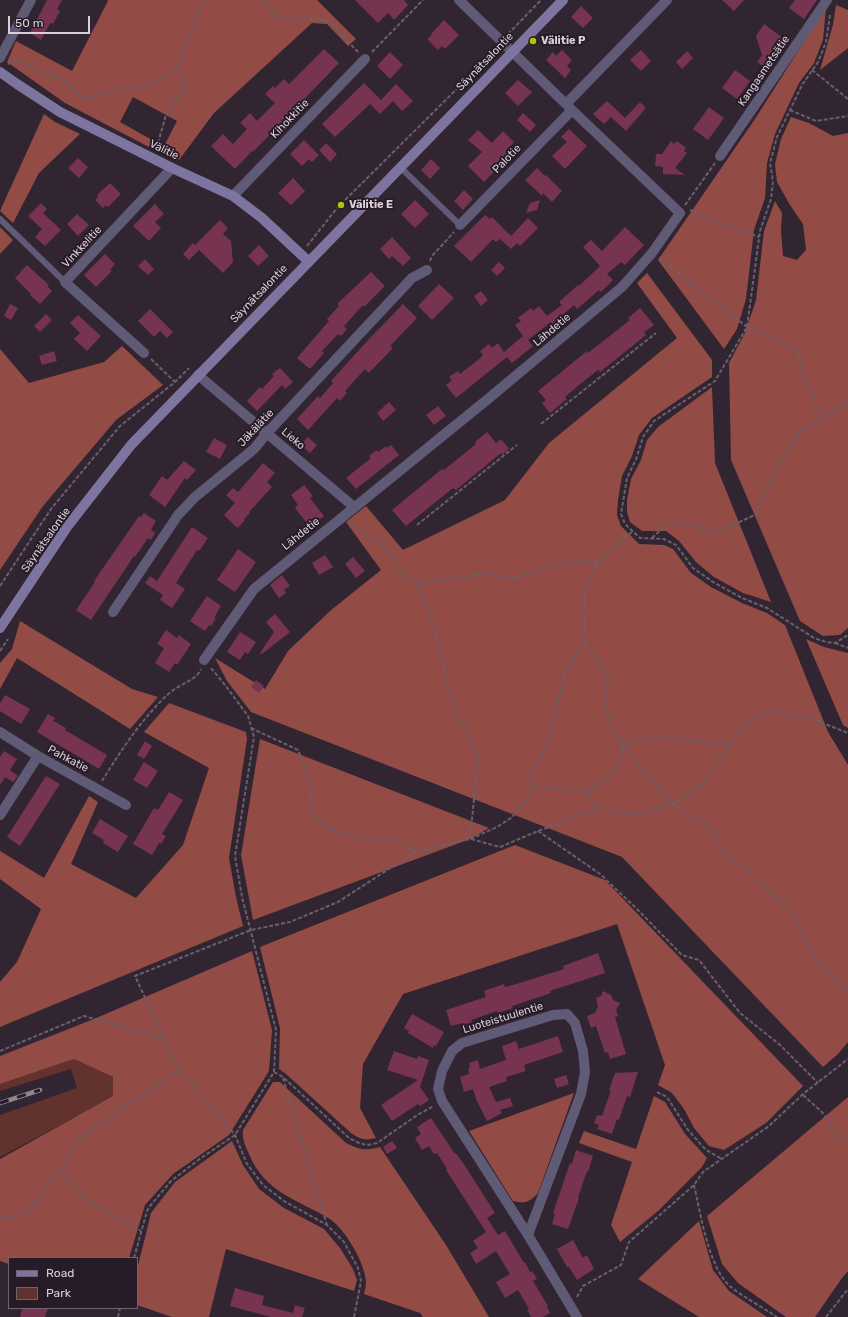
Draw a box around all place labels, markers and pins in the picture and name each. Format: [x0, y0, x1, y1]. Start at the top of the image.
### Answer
place label: Välitie P [541, 34, 585, 48]
marker: Välitie P [528, 36, 538, 46]
place label: Välitie E [349, 198, 393, 212]
marker: Välitie E [336, 200, 346, 210]

